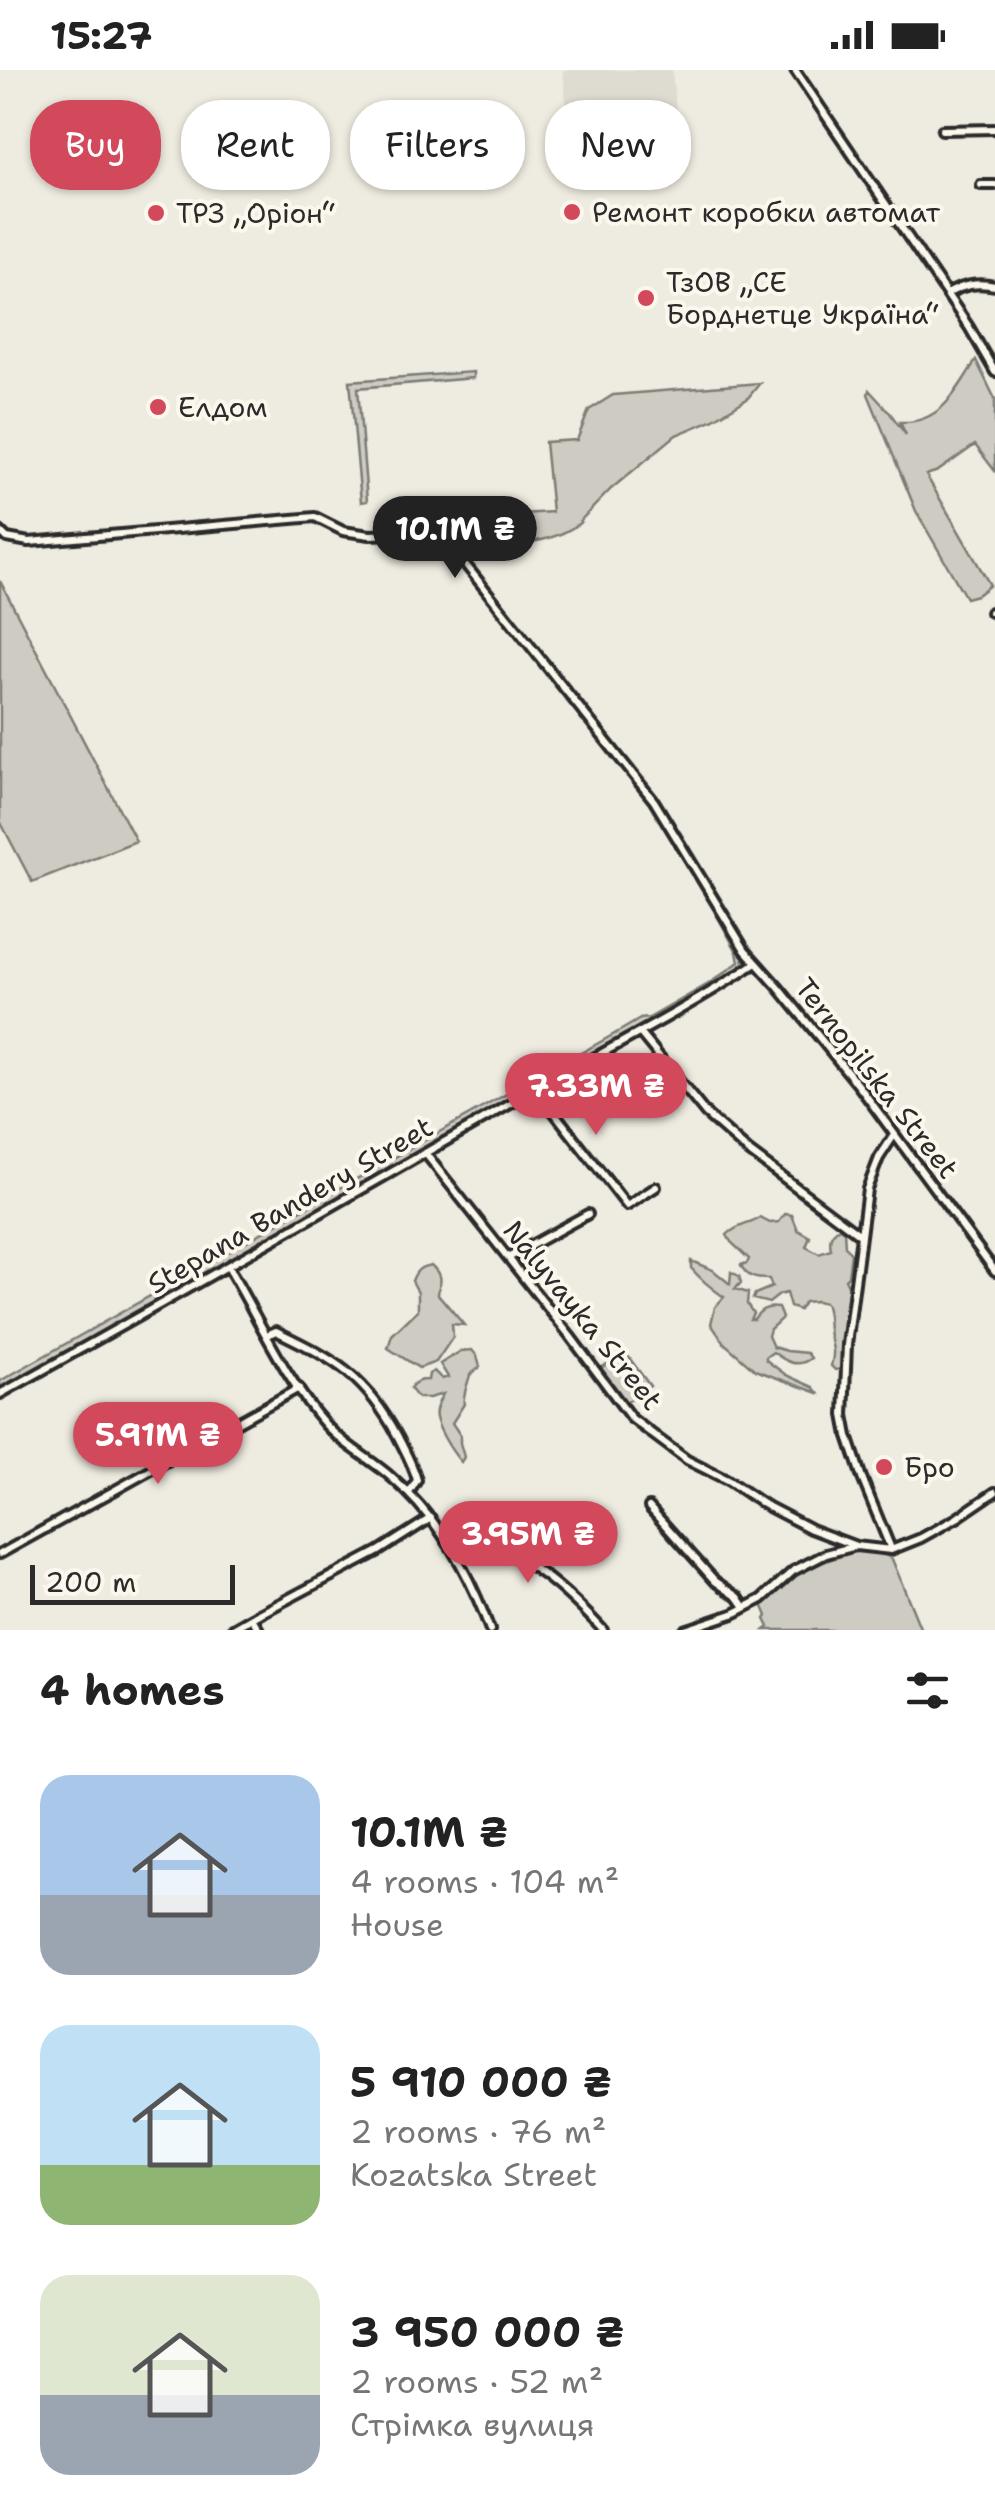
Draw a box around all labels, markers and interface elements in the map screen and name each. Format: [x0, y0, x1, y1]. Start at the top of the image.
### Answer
text: 15:27 [50, 10, 152, 61]
chip: Buy [30, 100, 161, 190]
chip: Rent [181, 100, 330, 190]
chip: Filters [350, 100, 525, 190]
chip: New [545, 100, 691, 190]
place label: Ремонт коробки автомат [592, 193, 941, 231]
place label: ТРЗ „Оріон“ [176, 194, 335, 232]
marker: Ремонт коробки автомат [561, 201, 583, 223]
marker: ТРЗ „Оріон“ [145, 202, 167, 224]
place label: ТзОВ „СЕ Борднетце Україна“ [666, 263, 939, 333]
marker: ТзОВ „СЕ Борднетце Україна“ [635, 287, 657, 309]
place label: Елдом [178, 388, 267, 426]
marker: Елдом [147, 396, 169, 418]
pin: 10.1M ₴ [363, 496, 547, 581]
text: 10.1M ₴ [395, 507, 515, 550]
street label: Ternopilska Street [787, 970, 967, 1186]
pin: 7.33M ₴ [504, 1053, 688, 1138]
text: 7.33M ₴ [527, 1064, 665, 1107]
street label: Stepana Bandery Street [140, 1108, 440, 1302]
street label: Nalyvayka Street [495, 1212, 671, 1418]
pin: 5.91M ₴ [66, 1402, 250, 1487]
text: 5.91M ₴ [95, 1413, 221, 1456]
place label: Бро [904, 1448, 955, 1486]
marker: Бро [873, 1456, 895, 1478]
pin: 3.95M ₴ [436, 1501, 620, 1586]
text: 3.95M ₴ [461, 1512, 595, 1555]
scale bar [30, 1560, 235, 1604]
text: 200 m [45, 1563, 136, 1601]
text: 4 homes [40, 1662, 225, 1718]
icon: filters [900, 1663, 955, 1718]
text: 10.1M ₴ [350, 1804, 508, 1860]
icon: home [120, 1815, 240, 1935]
text: 4 rooms · 104 m² [350, 1860, 619, 1903]
text: House [350, 1903, 444, 1946]
text: 5 910 000 ₴ [350, 2054, 612, 2110]
icon: home [120, 2065, 240, 2185]
text: 2 rooms · 76 m² [350, 2110, 606, 2153]
text: Kozatska Street [350, 2153, 597, 2196]
text: 3 950 000 ₴ [350, 2304, 624, 2360]
icon: home [120, 2315, 240, 2435]
text: 2 rooms · 52 m² [350, 2360, 603, 2403]
text: Стрімка вулиця [350, 2403, 595, 2446]

